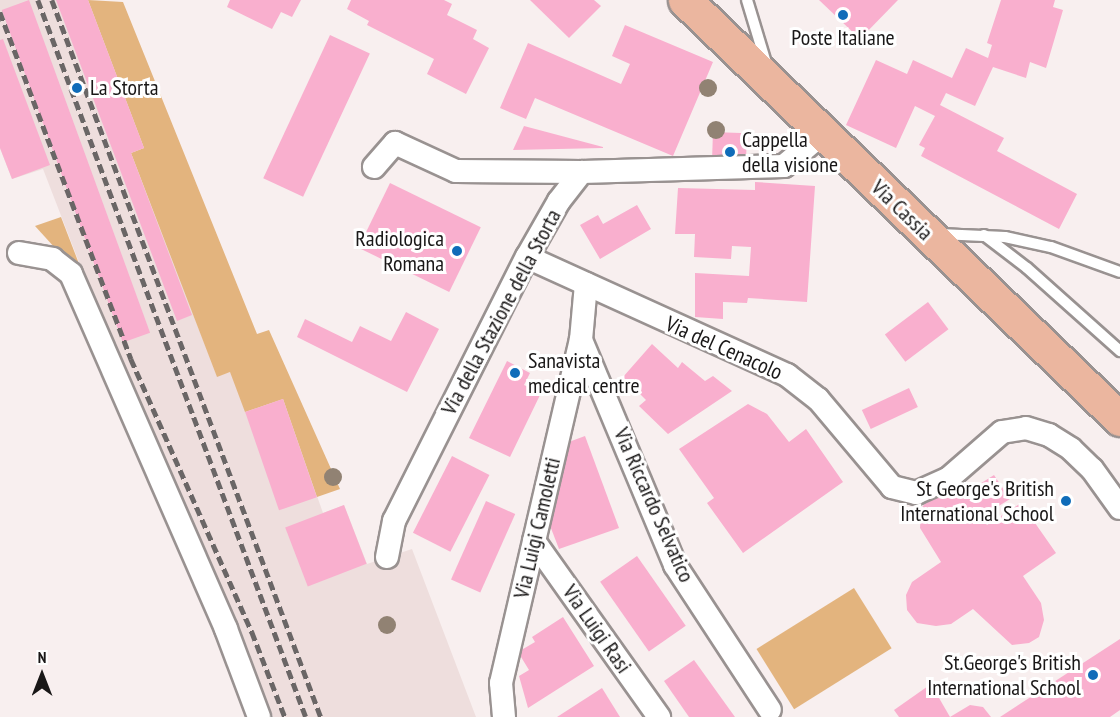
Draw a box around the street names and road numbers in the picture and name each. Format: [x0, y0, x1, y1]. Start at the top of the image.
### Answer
street label: Via Cassia [866, 174, 938, 246]
street label: Via della Stazione della Storta [436, 205, 566, 419]
street label: Via del Cenacolo [661, 310, 787, 386]
street label: Via Riccardo Selvatico [608, 424, 700, 586]
street label: Via Luigi Camoletti [508, 455, 566, 601]
street label: Via Luigi Rasi [557, 580, 637, 678]

